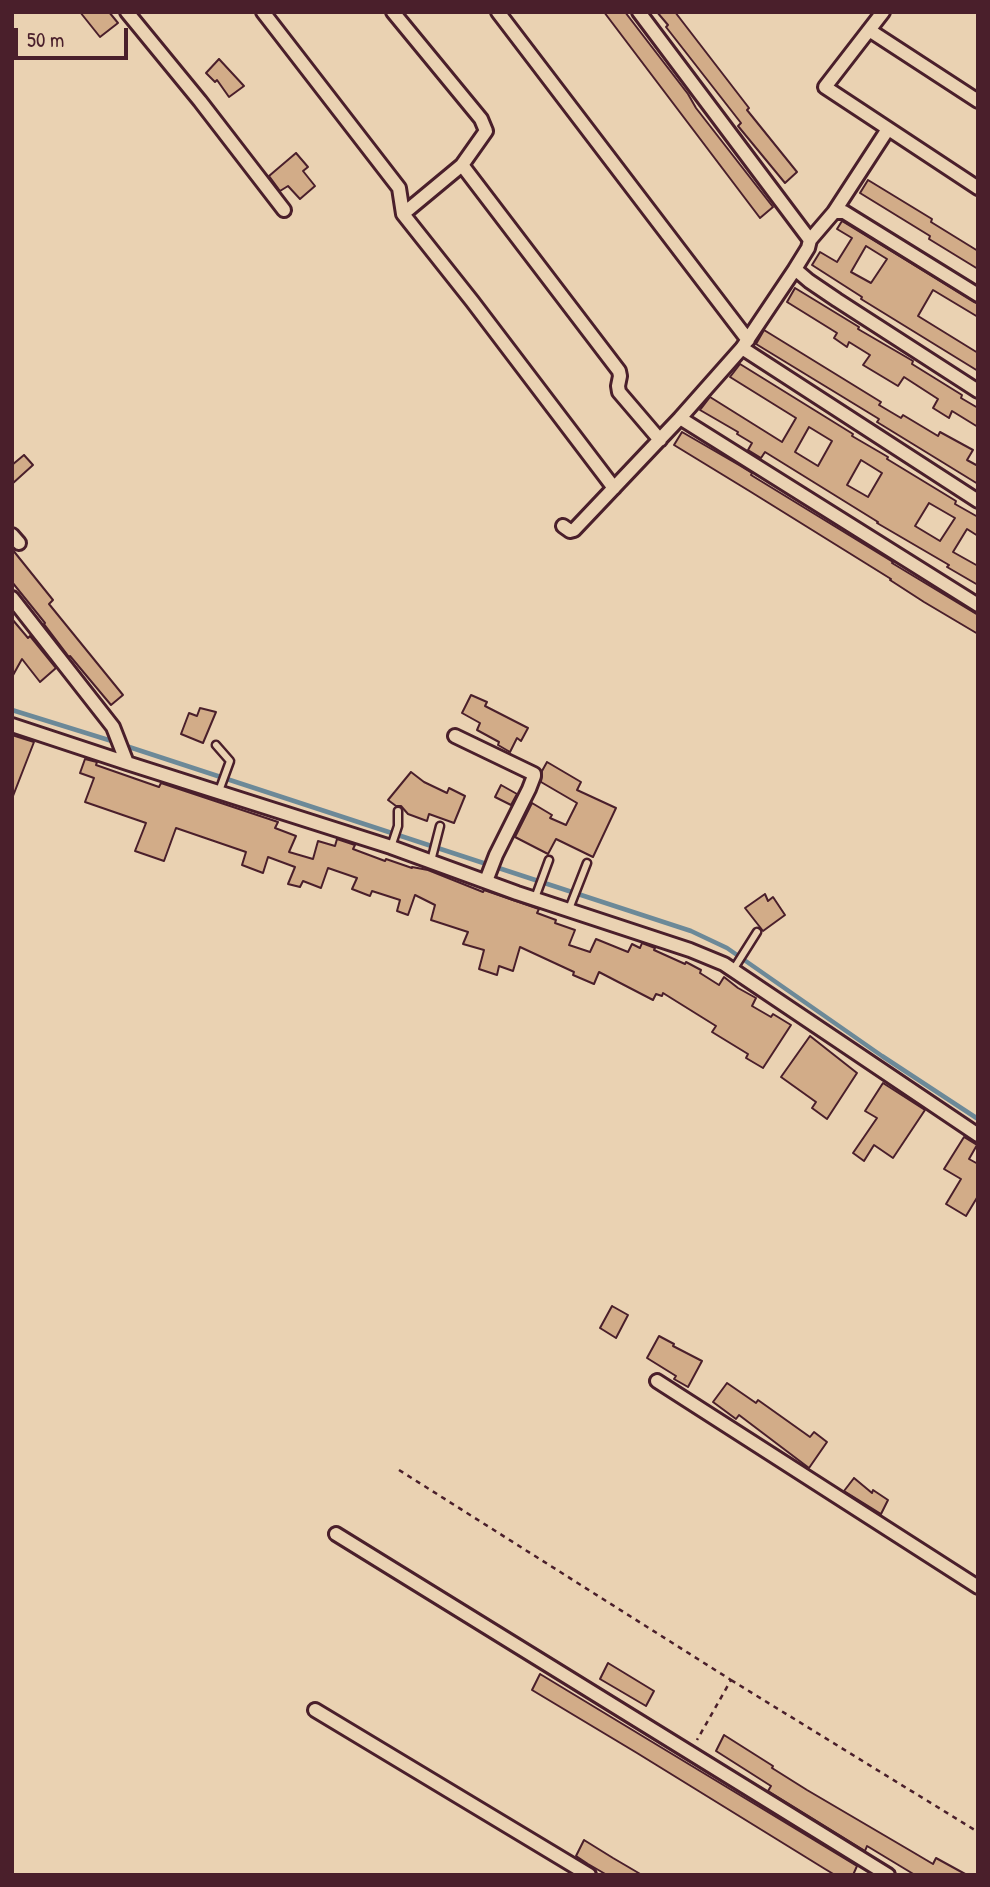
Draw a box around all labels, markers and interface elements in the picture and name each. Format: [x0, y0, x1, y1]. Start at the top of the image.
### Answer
scale bar [18, 14, 131, 58]
text: 50 m [27, 25, 64, 54]

